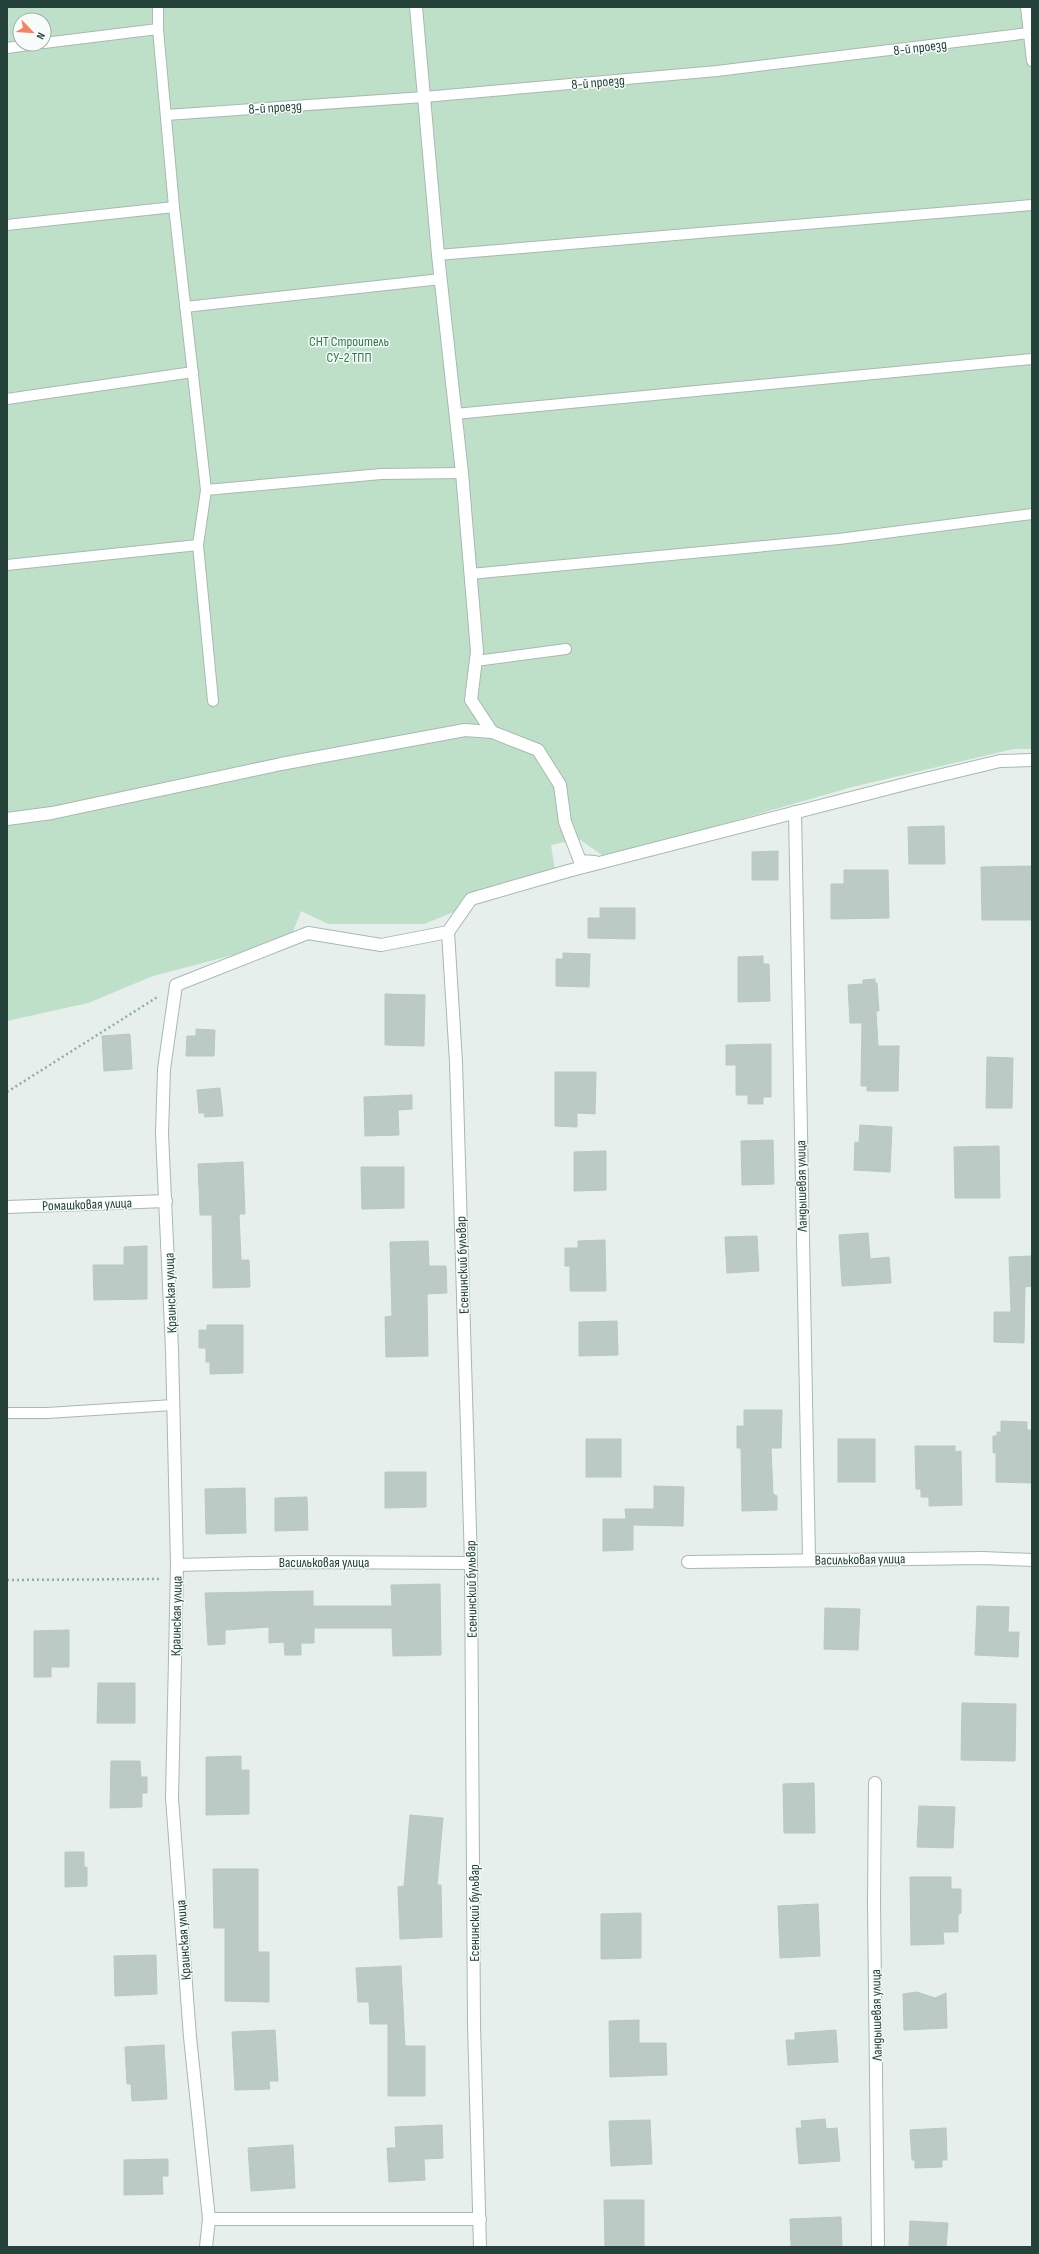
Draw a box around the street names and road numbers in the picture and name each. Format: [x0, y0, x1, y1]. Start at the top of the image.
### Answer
street label: 8-й проезд [892, 36, 948, 59]
street label: 8-й проезд [571, 72, 625, 93]
street label: 8-й проезд [248, 97, 302, 118]
street label: Ландышевая улица [792, 1140, 811, 1233]
street label: Ромашковая улица [42, 1194, 132, 1215]
street label: Есенинский бульвар [452, 1216, 473, 1314]
street label: Краинская улица [161, 1253, 180, 1333]
street label: Есенинский бульвар [462, 1540, 481, 1638]
street label: Васильковая улица [815, 1550, 906, 1569]
street label: Васильковая улица [279, 1554, 369, 1571]
street label: Краинская улица [167, 1576, 186, 1656]
street label: Есенинский бульвар [466, 1864, 483, 1962]
street label: Краинская улица [172, 1899, 195, 1981]
street label: Ландышевая улица [867, 1969, 886, 2062]

